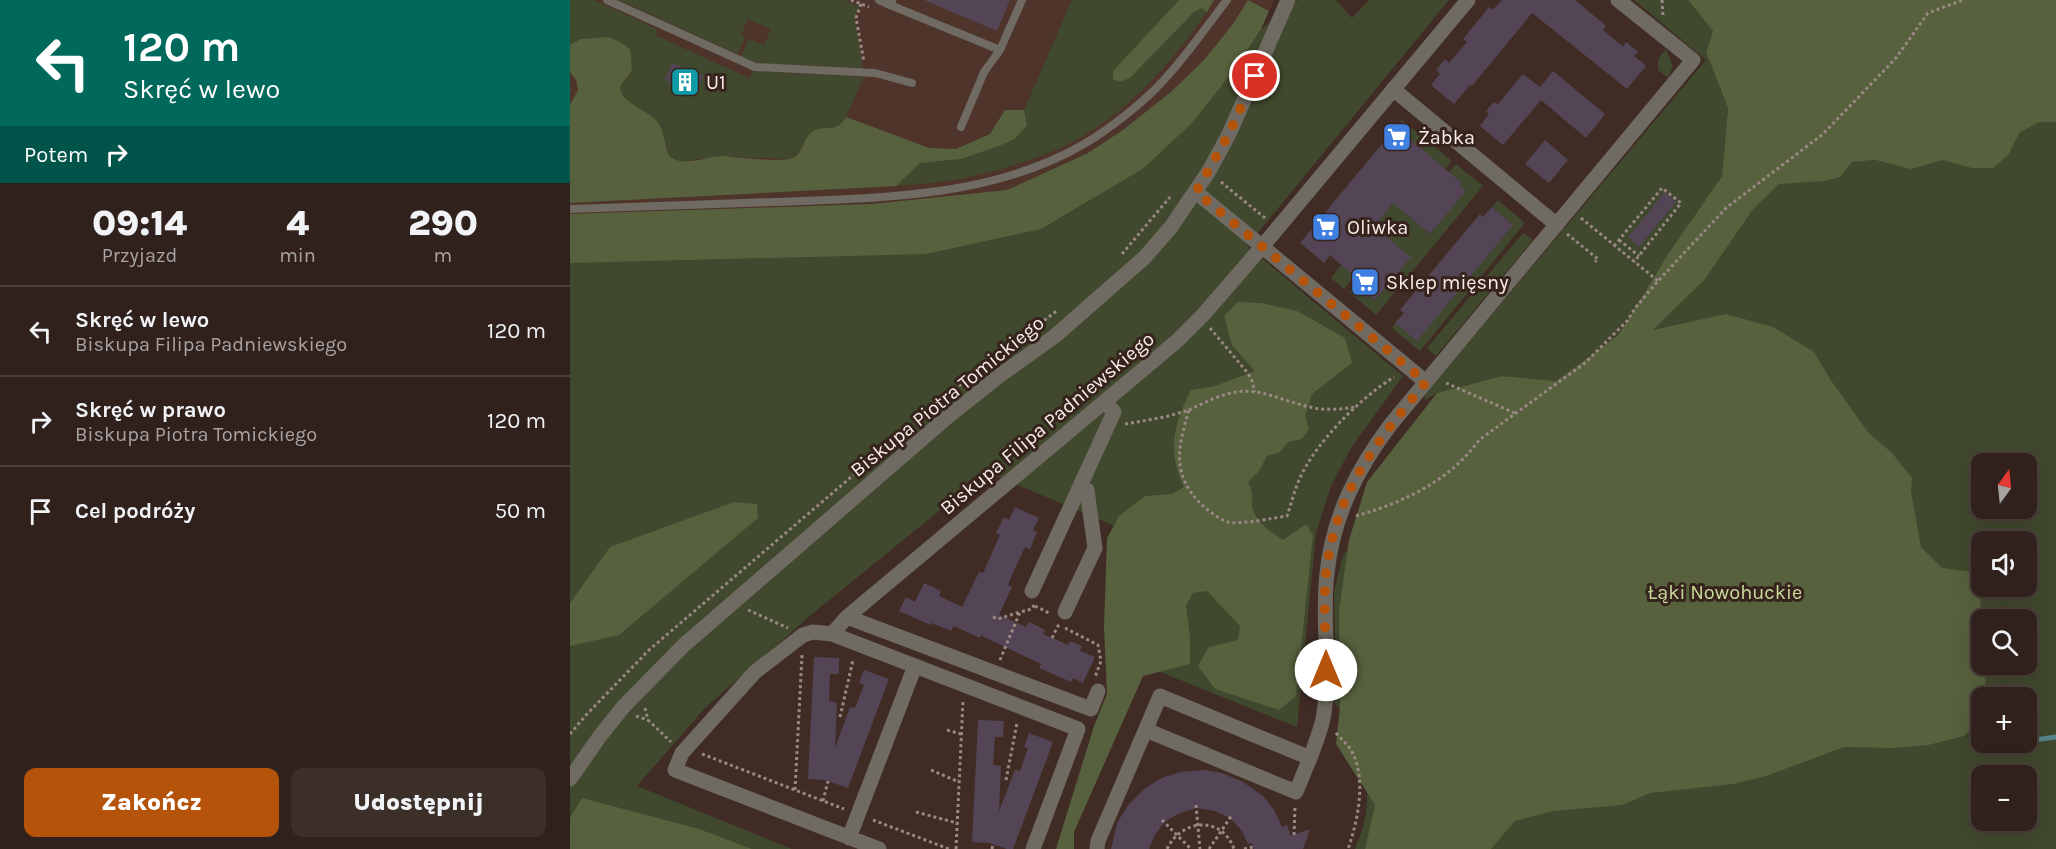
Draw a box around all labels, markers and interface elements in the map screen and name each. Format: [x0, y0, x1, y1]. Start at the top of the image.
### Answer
text: 120 m [123, 22, 240, 72]
icon: left [24, 24, 102, 102]
pin [1229, 50, 1280, 101]
icon: arrive [1238, 59, 1271, 92]
building icon: U1 [669, 66, 701, 98]
place label: U1 [706, 71, 726, 94]
text: Skręć w lewo [123, 73, 280, 105]
supermarket icon: Żabka [1381, 121, 1413, 153]
place label: Żabka [1418, 126, 1475, 149]
icon: right [100, 138, 133, 171]
text: Potem [24, 142, 88, 168]
text: 09:14 [92, 202, 187, 244]
text: 4 [286, 202, 309, 244]
text: 290 [408, 202, 478, 244]
supermarket icon: Oliwka [1310, 211, 1342, 243]
place label: Oliwka [1347, 216, 1408, 239]
text: Przyjazd [102, 244, 177, 267]
text: min [279, 244, 316, 267]
text: m [434, 244, 452, 267]
supermarket icon: Sklep mięsny [1349, 266, 1381, 298]
place label: Sklep mięsny [1386, 271, 1509, 294]
text: Skręć w lewo [75, 307, 209, 333]
street label: Biskupa Piotra Tomickiego [846, 311, 1049, 482]
icon: left [24, 315, 57, 348]
text: 120 m [487, 318, 546, 344]
street label: Biskupa Filipa Padniewskiego [936, 327, 1159, 520]
text: Biskupa Filipa Padniewskiego [75, 333, 347, 356]
text: Skręć w prawo [75, 397, 226, 423]
icon: right [24, 405, 57, 438]
text: 120 m [487, 408, 546, 434]
text: Biskupa Piotra Tomickiego [75, 423, 317, 446]
north arrow [1971, 453, 2037, 519]
map controls [1971, 453, 2037, 831]
icon: arrive [24, 495, 57, 528]
text: Cel podróży [75, 498, 195, 524]
text: 50 m [495, 498, 546, 524]
button: sound [1971, 531, 2037, 597]
park label: Łąki Nowohuckie [1648, 581, 1802, 604]
button: search [1971, 609, 2037, 675]
position arrow [1294, 638, 1358, 702]
button: + [1971, 687, 2037, 753]
button: − [1971, 765, 2037, 831]
button: Zakończ [24, 768, 279, 837]
button: Udostępnij [291, 768, 546, 837]

